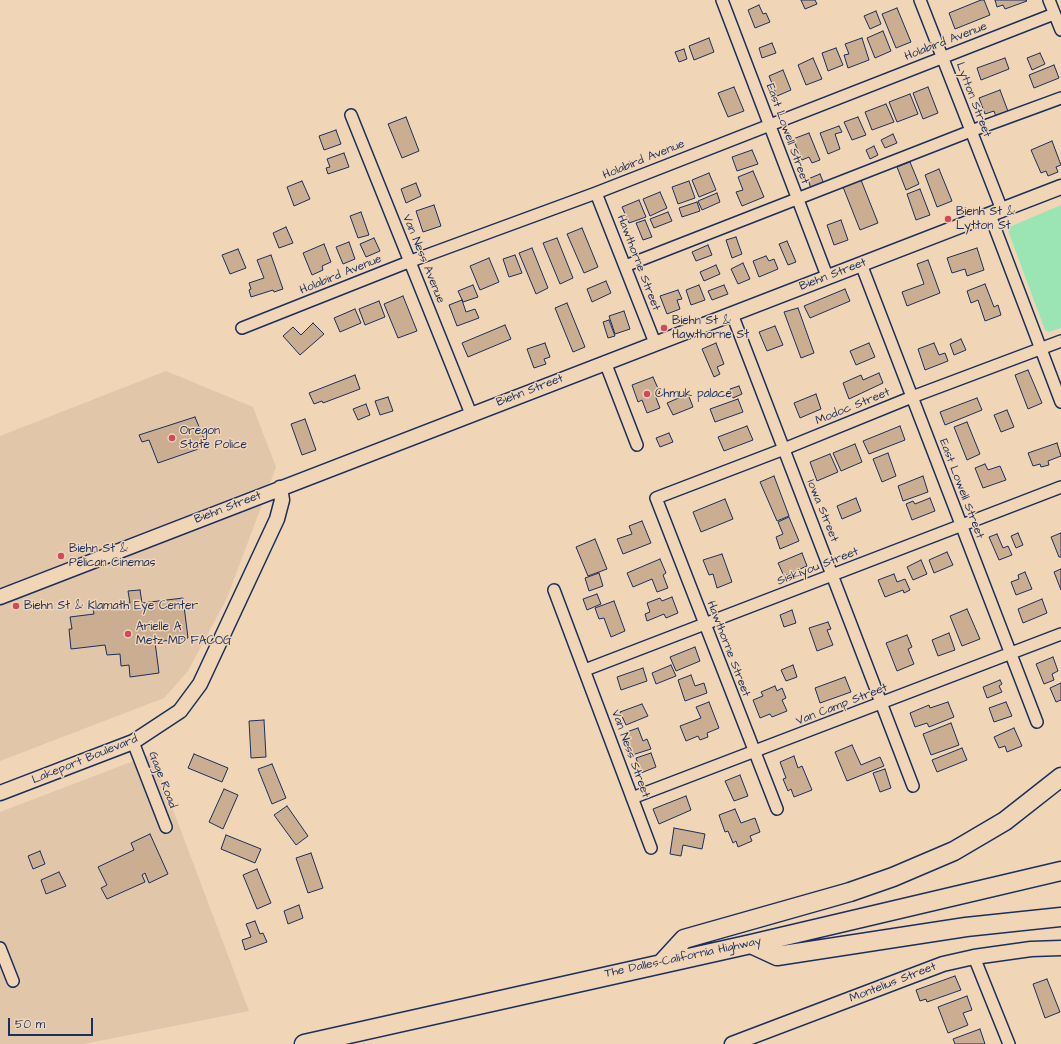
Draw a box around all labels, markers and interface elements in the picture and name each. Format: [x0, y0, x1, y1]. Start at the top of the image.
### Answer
street label: Holabird Avenue [903, 20, 989, 64]
street label: Lytton Street [952, 60, 994, 140]
street label: East Lowell Street [762, 82, 812, 186]
street label: Holabird Avenue [601, 137, 687, 183]
place label: Bienh St & Lytton St [956, 205, 1015, 233]
street label: Van Ness Avenue [399, 213, 447, 305]
street label: Hawthorne Street [613, 213, 663, 313]
marker: Bienh St & Lytton St [943, 214, 953, 224]
street label: Holabird Avenue [298, 252, 384, 298]
street label: Biehn Street [797, 256, 869, 294]
place label: Biehn St & Hawthorne St [672, 314, 749, 342]
marker: Biehn St & Hawthorne St [659, 323, 669, 333]
street label: Biehn Street [494, 372, 566, 410]
street label: Modoc Street [814, 386, 892, 428]
place label: Chmuk palace [655, 387, 732, 401]
marker: Chmuk palace [642, 389, 652, 399]
place label: Oregon State Police [180, 424, 247, 452]
marker: Oregon State Police [167, 433, 177, 443]
street label: East Lowell Street [935, 437, 987, 541]
street label: Iowa Street [803, 478, 841, 544]
street label: Biehn Street [192, 489, 264, 527]
place label: Biehn St & Pelican Cinemas [69, 542, 156, 570]
street label: Siskiyou Street [775, 545, 861, 589]
marker: Biehn St & Pelican Cinemas [56, 551, 66, 561]
place label: Biehn St & Klamath Eye Center [24, 599, 198, 613]
street label: Hawthorne Street [703, 599, 753, 699]
marker: Biehn St & Klamath Eye Center [11, 601, 21, 611]
place label: Arielle A Metz MD FACOG [136, 620, 231, 648]
marker: Arielle A Metz MD FACOG [123, 629, 133, 639]
street label: Van Camp Street [794, 681, 890, 729]
street label: Van Ness Street [607, 708, 653, 800]
street label: Lakeport Boulevard [30, 732, 140, 788]
street label: Gage Road [145, 750, 179, 810]
street label: The Dalles-California Highway [603, 934, 763, 982]
street label: Montelius Street [848, 960, 938, 1006]
scale bar [10, 1010, 95, 1036]
text: 50 m [15, 1016, 45, 1033]

